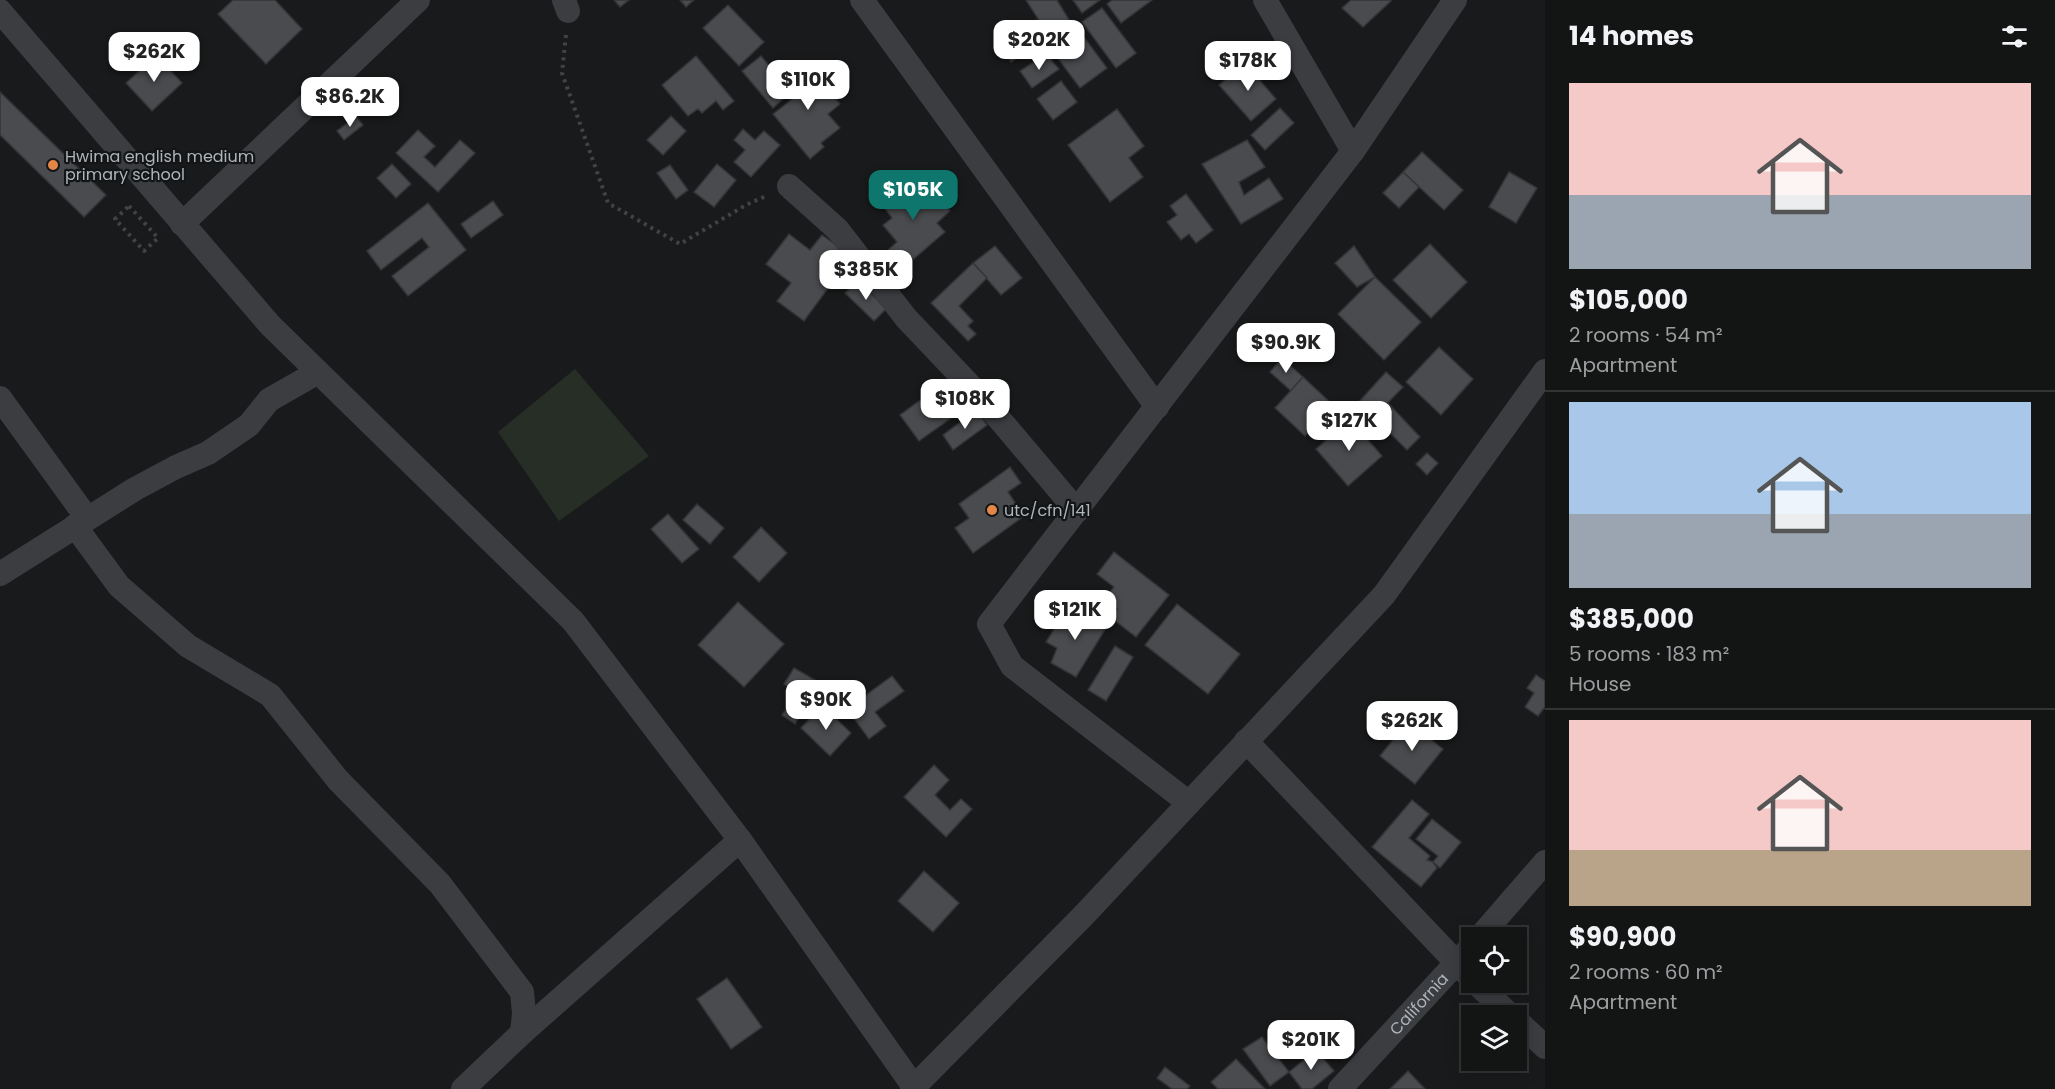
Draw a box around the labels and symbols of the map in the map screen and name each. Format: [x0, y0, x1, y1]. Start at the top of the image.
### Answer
pin: $202K [997, 20, 1081, 71]
pin: $262K [112, 32, 196, 83]
pin: $178K [1206, 41, 1290, 92]
pin: $110K [766, 60, 850, 111]
pin: $86.2K [301, 77, 399, 128]
place label: Hwima english medium primary school [65, 145, 254, 186]
marker: Hwima english medium primary school [46, 158, 60, 172]
pin: $105K [871, 170, 955, 221]
pin: $385K [824, 250, 908, 301]
pin: $90.9K [1237, 323, 1335, 374]
pin: $108K [923, 379, 1007, 430]
pin: $127K [1307, 401, 1391, 452]
place label: utc/cfn/141 [1004, 499, 1091, 522]
marker: utc/cfn/141 [985, 503, 999, 517]
pin: $121K [1033, 590, 1117, 641]
pin: $90K [790, 680, 862, 731]
pin: $262K [1370, 701, 1454, 752]
street label: California [1384, 967, 1453, 1040]
pin: $201K [1269, 1020, 1353, 1071]

